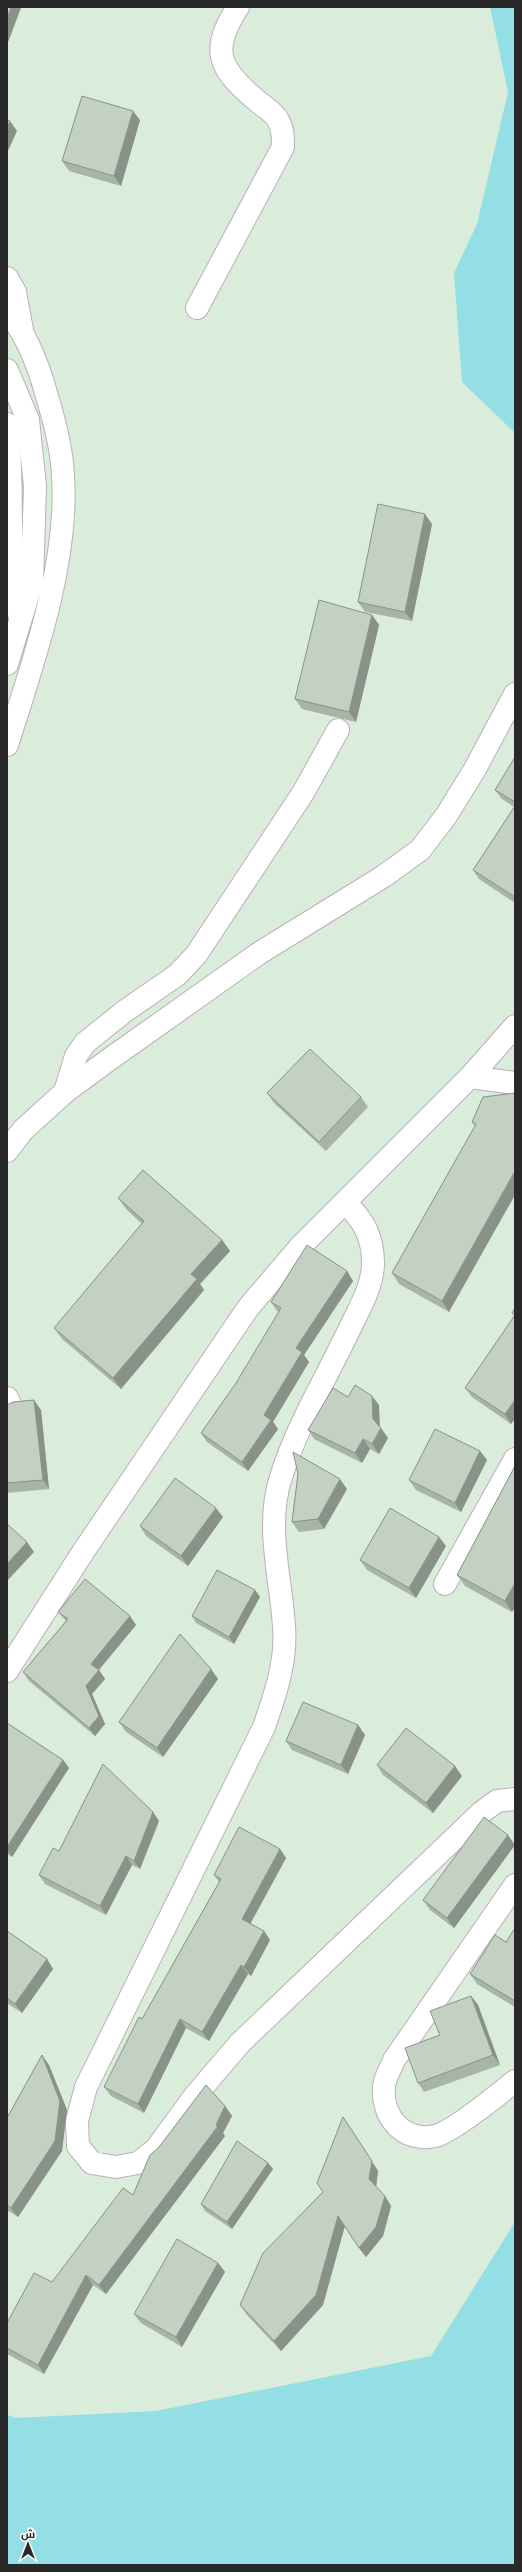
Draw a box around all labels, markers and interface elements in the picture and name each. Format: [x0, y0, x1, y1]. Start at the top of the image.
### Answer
north arrow [8, 2524, 48, 2564]
text: ش [21, 2527, 35, 2541]

